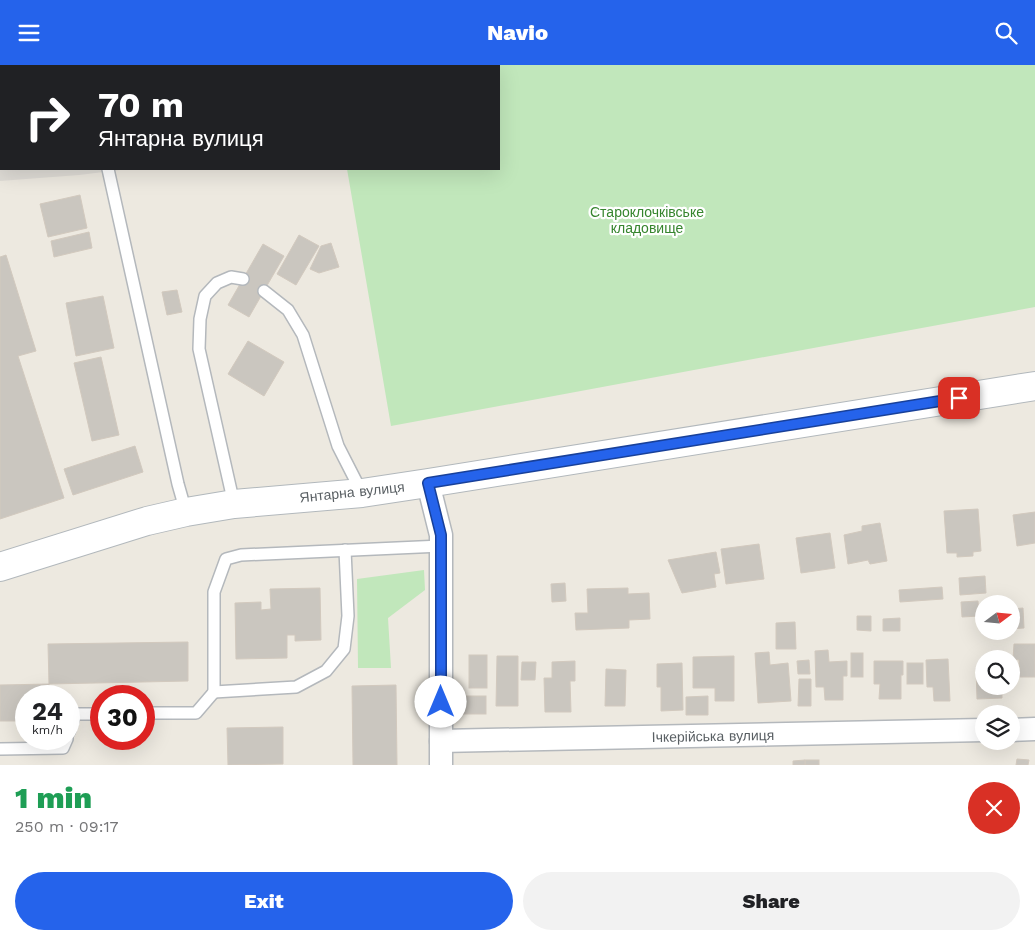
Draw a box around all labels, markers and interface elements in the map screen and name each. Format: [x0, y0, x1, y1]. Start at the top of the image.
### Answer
icon: menu [15, 19, 43, 47]
icon: search [992, 19, 1020, 47]
text: Navio [487, 20, 548, 45]
text: 70 m [98, 84, 184, 126]
icon: right [15, 85, 80, 150]
text: Янтарна вулиця [98, 126, 264, 151]
park label: Староклочківське кладовище [590, 204, 704, 236]
pin [938, 377, 980, 419]
icon: arrive [945, 384, 973, 412]
street label: Янтарна вулиця [299, 479, 405, 505]
north arrow [975, 595, 1020, 640]
map controls [975, 595, 1020, 750]
button: search [975, 650, 1020, 695]
position arrow [414, 675, 466, 727]
speed limit sign: 30 [90, 685, 155, 750]
text: 24 [32, 697, 63, 726]
button: layers [975, 705, 1020, 750]
text: km/h [32, 723, 63, 737]
street label: Ічкерійська вулиця [652, 727, 774, 745]
text: 1 min [15, 780, 92, 815]
button: close [968, 782, 1020, 834]
text: 250 m · 09:17 [15, 817, 119, 836]
button: Exit [15, 872, 513, 930]
button: Share [523, 872, 1020, 930]

